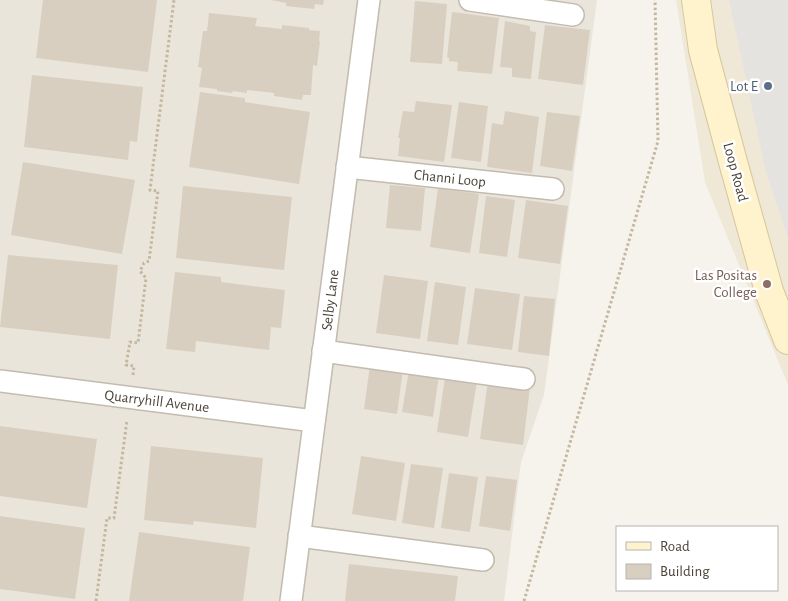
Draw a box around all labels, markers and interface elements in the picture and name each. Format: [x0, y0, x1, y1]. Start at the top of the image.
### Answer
place label: Lot E [730, 79, 758, 94]
marker: Lot E [762, 80, 774, 92]
street label: Loop Road [720, 141, 751, 204]
street label: Channi Loop [413, 167, 487, 190]
place label: Las Positas College [695, 268, 757, 300]
street label: Selby Lane [319, 269, 342, 331]
marker: Las Positas College [761, 278, 773, 290]
street label: Quarryhill Avenue [104, 388, 210, 415]
legend [616, 526, 778, 591]
text: Road [660, 539, 690, 554]
text: Building [660, 564, 710, 579]

